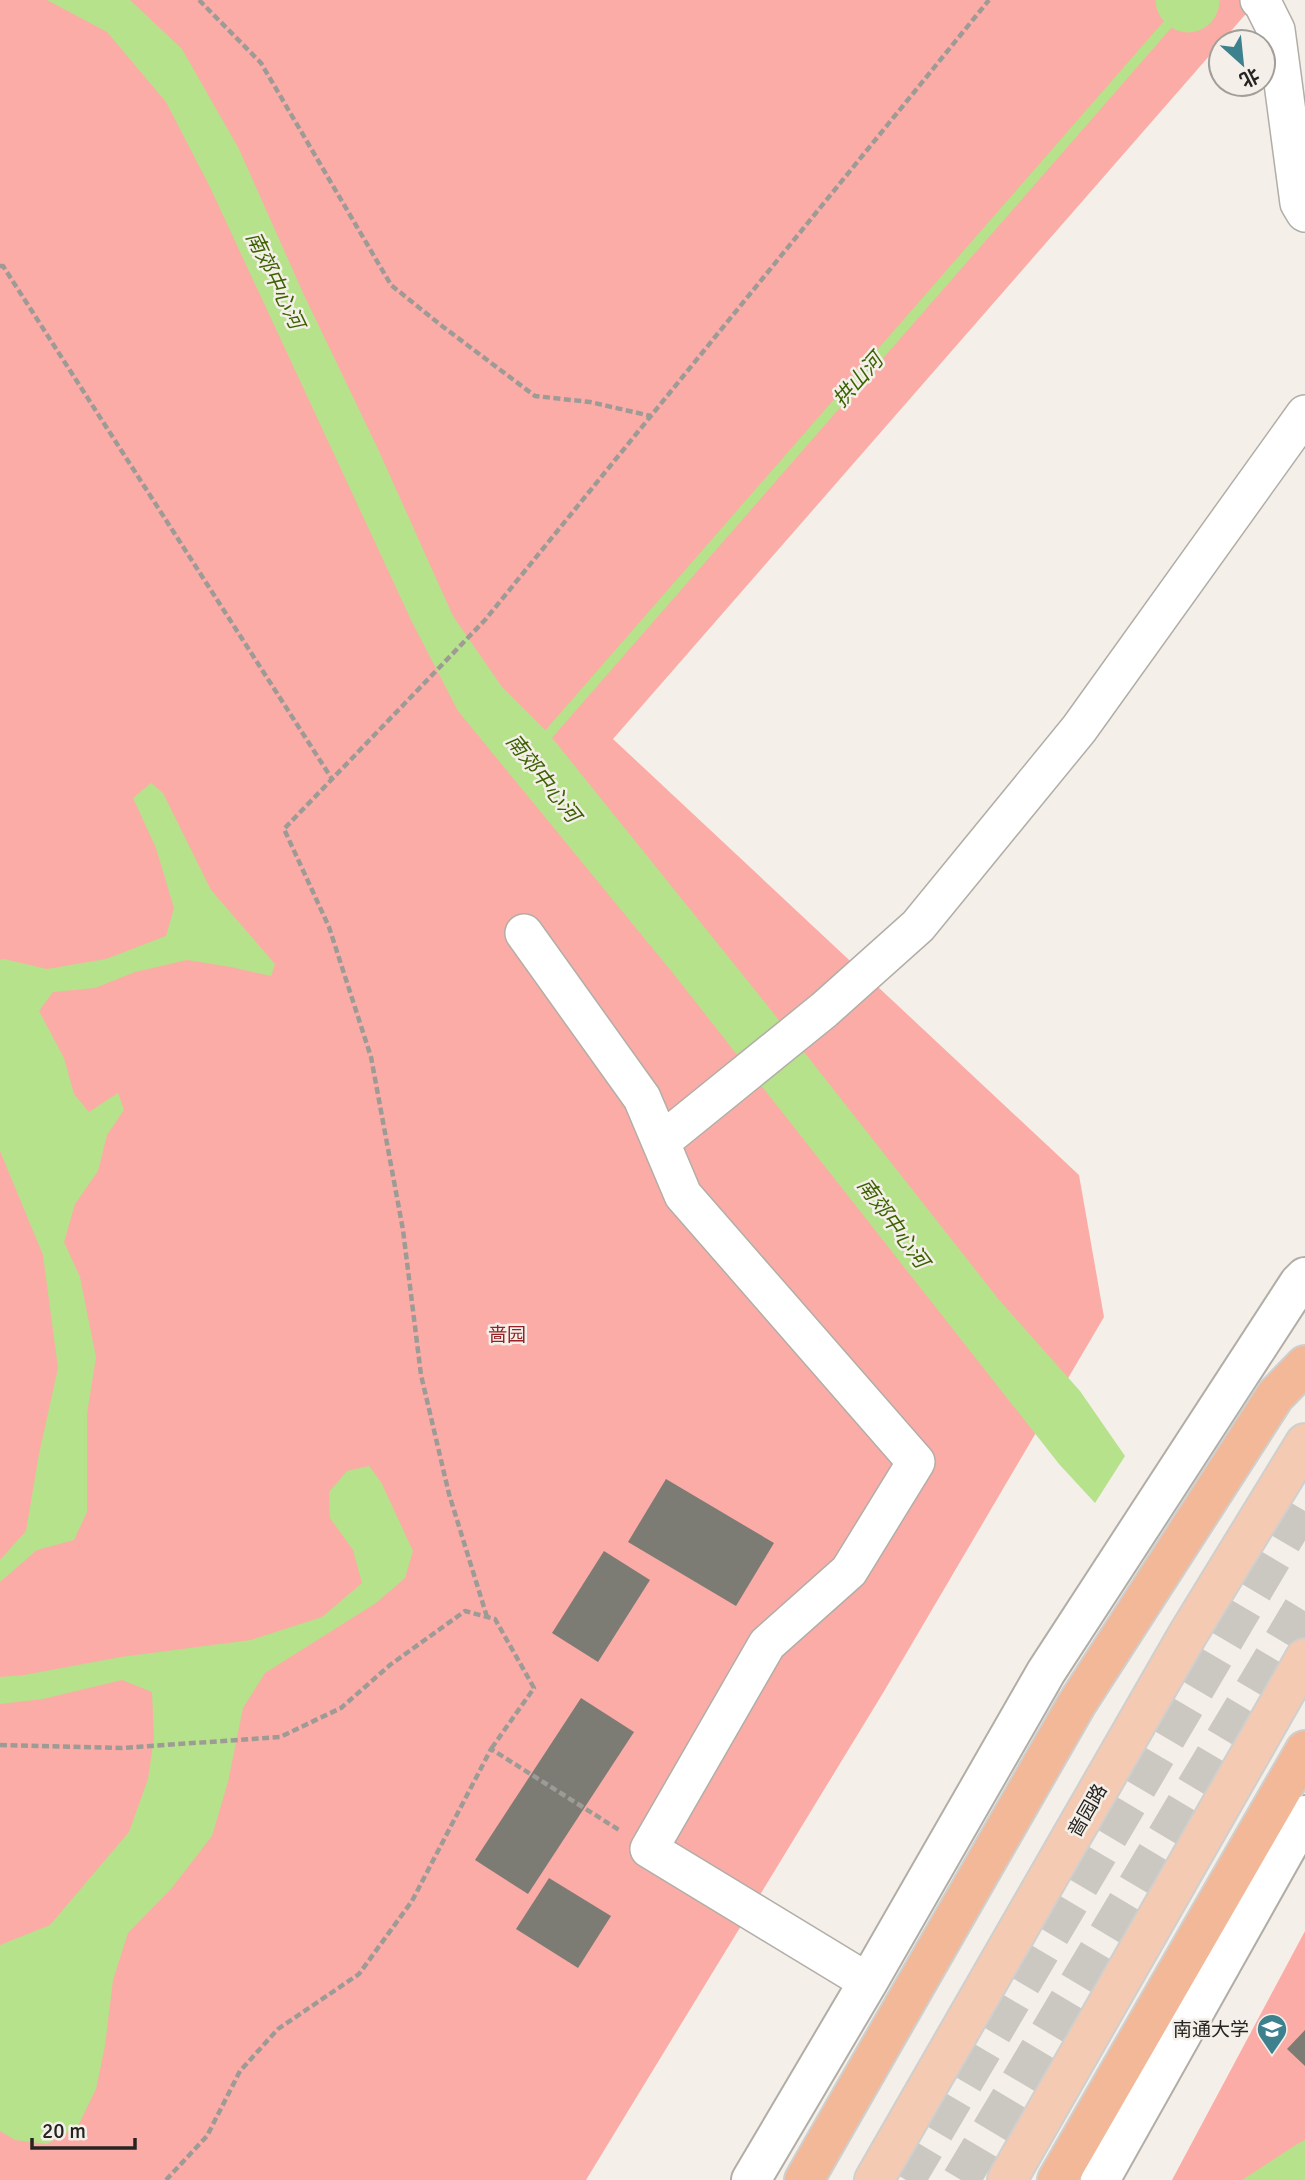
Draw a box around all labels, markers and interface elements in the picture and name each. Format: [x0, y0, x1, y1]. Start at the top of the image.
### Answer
north arrow [1207, 28, 1277, 98]
text: 北 [1235, 62, 1263, 92]
water label: 南郊中心河 [240, 227, 311, 336]
water label: 拱山河 [828, 345, 891, 412]
water label: 南郊中心河 [500, 729, 588, 831]
water label: 南郊中心河 [852, 1173, 937, 1276]
park label: 啬园 [488, 1323, 526, 1347]
street label: 啬园路 [1063, 1780, 1113, 1841]
school or university icon: 南通大学 [1255, 2012, 1289, 2056]
place label: 南通大学 [1173, 2018, 1249, 2042]
scale bar [32, 2106, 135, 2150]
text: 20 m [42, 2118, 86, 2144]

